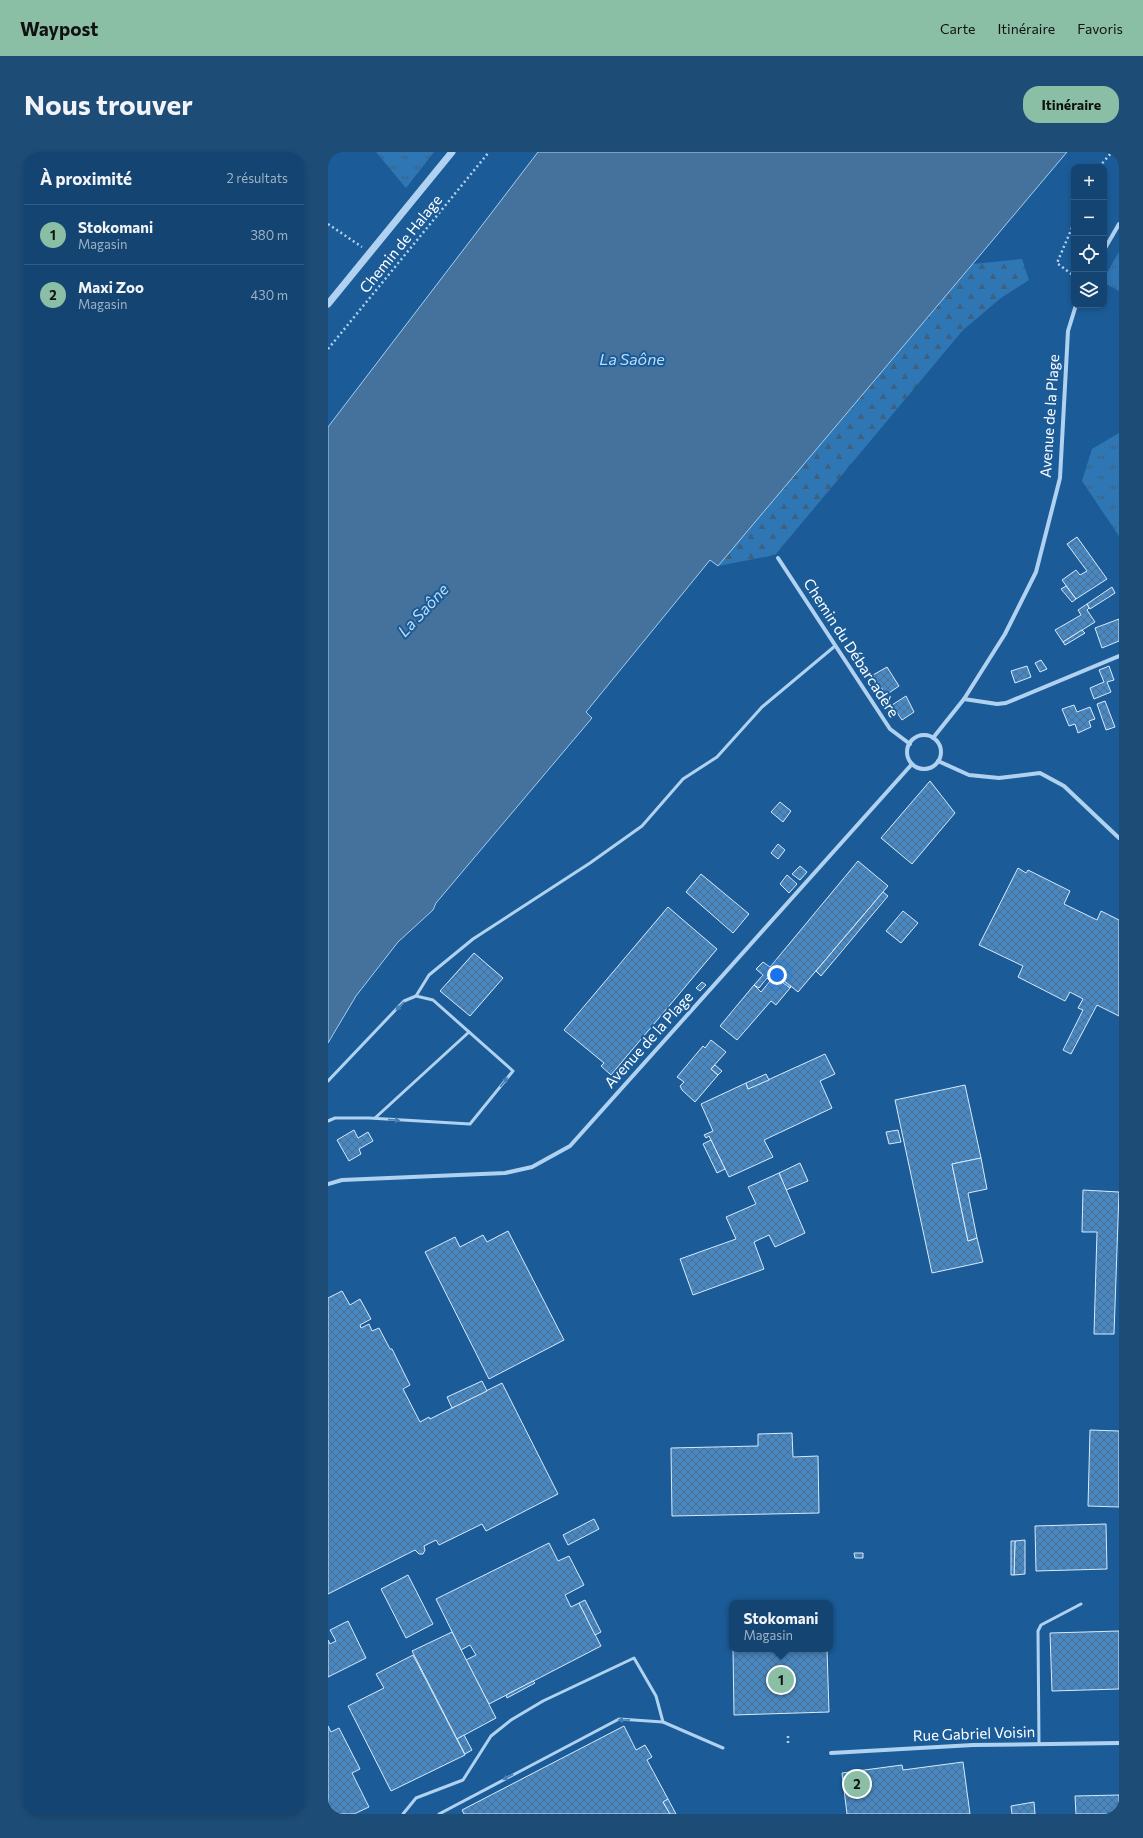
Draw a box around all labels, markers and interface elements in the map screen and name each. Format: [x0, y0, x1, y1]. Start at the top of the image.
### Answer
text: Waypost [20, 17, 98, 40]
text: Carte [940, 20, 975, 37]
text: Itinéraire [997, 20, 1055, 37]
text: Favoris [1077, 20, 1123, 37]
button: Itinéraire [1023, 86, 1119, 123]
text: Nous trouver [24, 87, 193, 121]
map controls [1071, 164, 1107, 308]
button: + [1071, 164, 1107, 200]
text: À proximité [40, 168, 132, 189]
text: 2 résultats [227, 170, 288, 186]
street label: Chemin de Halage [355, 191, 445, 296]
button: − [1071, 200, 1107, 236]
text: Stokomani [78, 218, 153, 236]
text: 1 [50, 227, 56, 243]
text: 380 m [250, 227, 288, 243]
text: Magasin [78, 236, 128, 252]
button: locate [1071, 236, 1107, 272]
button: layers [1071, 272, 1107, 308]
text: Maxi Zoo [78, 278, 144, 296]
text: 2 [49, 287, 57, 303]
text: 430 m [250, 287, 288, 303]
text: Magasin [78, 296, 128, 312]
water label: La Saône [599, 349, 665, 368]
street label: Avenue de la Plage [1036, 353, 1062, 478]
street label: Chemin du Débarcadère [800, 575, 904, 720]
water label: La Saône [393, 579, 452, 640]
your location [767, 965, 787, 985]
street label: Avenue de la Plage [600, 987, 696, 1091]
one-way arrow [395, 1001, 405, 1010]
one-way arrow [500, 1077, 509, 1088]
one-way arrow [388, 1116, 400, 1123]
popup [729, 1600, 833, 1652]
text: Stokomani [743, 1609, 819, 1627]
text: Magasin [743, 1627, 793, 1643]
pin: 1 [768, 1665, 794, 1695]
one-way arrow [617, 1717, 630, 1723]
street label: Rue Gabriel Voisin [912, 1722, 1036, 1744]
pin: 2 [844, 1769, 870, 1799]
one-way arrow [503, 1774, 514, 1781]

